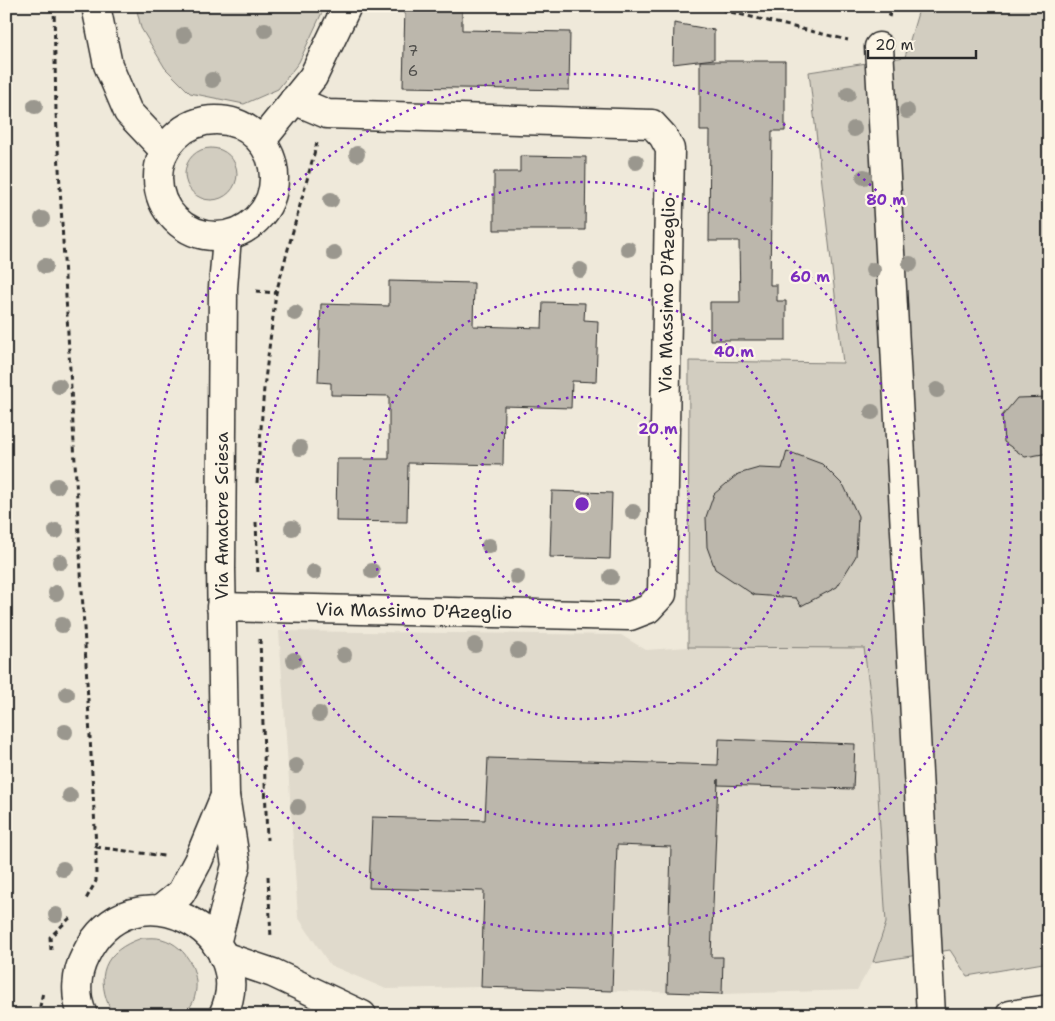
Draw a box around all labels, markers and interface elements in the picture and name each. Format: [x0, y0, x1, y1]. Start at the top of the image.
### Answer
scale bar [868, 28, 975, 60]
text: 20 m [875, 35, 914, 55]
house number: 7 [408, 41, 418, 61]
house number: 6 [408, 61, 418, 81]
text: 80 m [866, 190, 906, 210]
street label: Via Massimo D'Azeglio [653, 197, 681, 393]
text: 60 m [790, 267, 830, 287]
text: 40 m [714, 342, 754, 362]
text: 20 m [638, 419, 678, 439]
street label: Via Amatore Sciesa [210, 432, 234, 600]
centre of rings [573, 495, 591, 513]
street label: Via Massimo D'Azeglio [316, 597, 512, 625]

